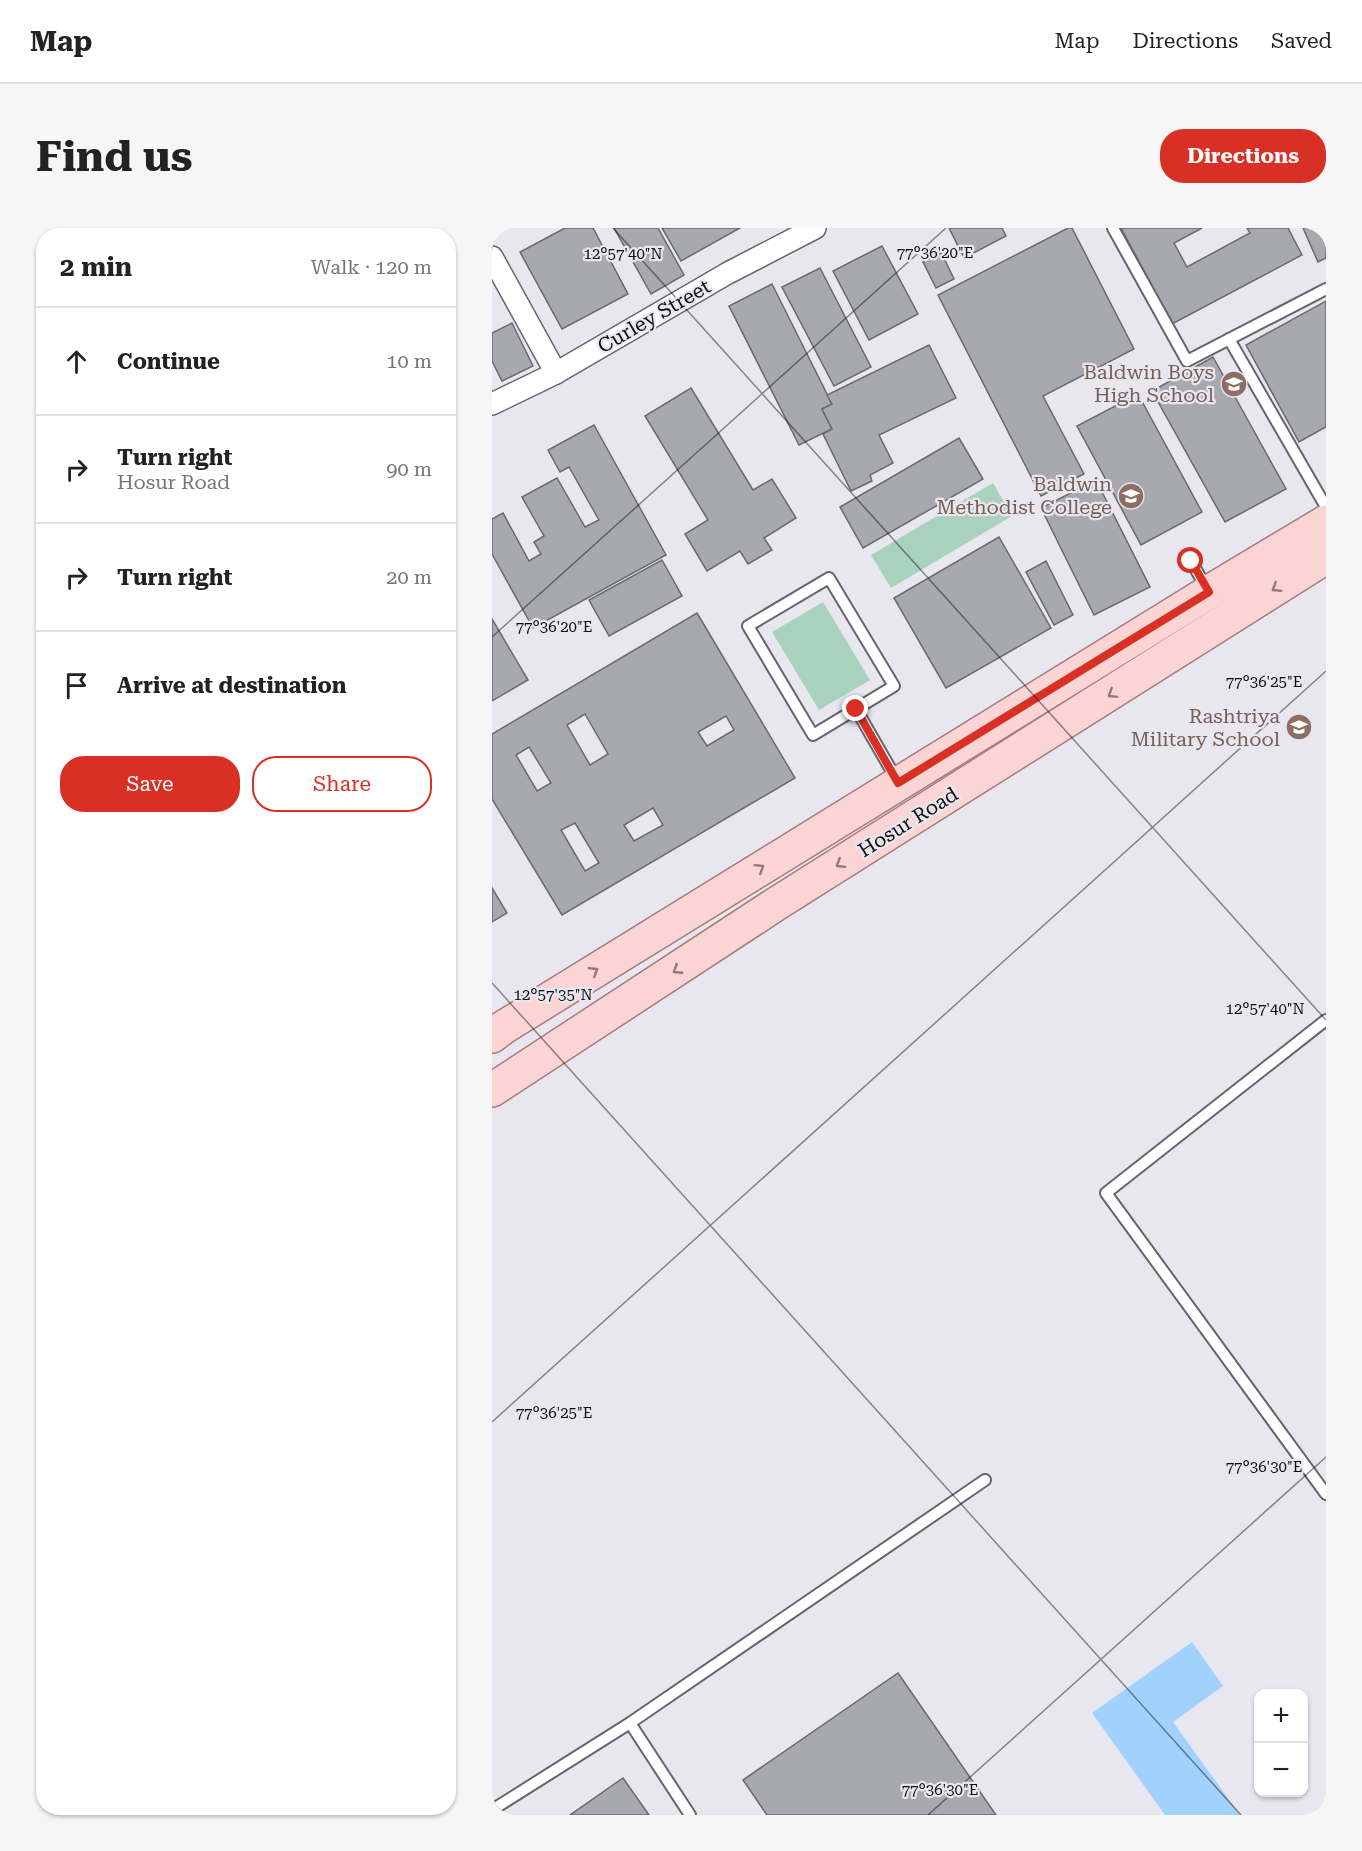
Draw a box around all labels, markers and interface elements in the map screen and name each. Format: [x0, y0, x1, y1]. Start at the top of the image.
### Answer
text: Map [30, 25, 92, 58]
text: Map [1055, 29, 1099, 53]
text: Directions [1132, 29, 1238, 53]
text: Saved [1271, 29, 1332, 53]
button: Directions [1160, 129, 1326, 183]
text: Find us [36, 132, 193, 181]
text: 77°36'20"E [897, 244, 973, 262]
text: 12°57'40"N [583, 245, 663, 263]
text: 2 min [60, 252, 132, 282]
text: Walk · 120 m [311, 255, 432, 279]
street label: Curley Street [593, 274, 715, 358]
icon: ahead [60, 345, 93, 378]
text: Continue [117, 349, 220, 374]
text: 10 m [386, 349, 432, 373]
place label: Baldwin Boys High School [1084, 360, 1214, 407]
school or university icon: Baldwin Boys High School [1219, 369, 1249, 399]
text: Turn right [117, 445, 232, 470]
icon: right [60, 453, 93, 486]
text: 90 m [386, 457, 432, 481]
text: Hosur Road [117, 470, 230, 494]
place label: Baldwin Methodist College [936, 472, 1112, 519]
school or university icon: Baldwin Methodist College [1116, 481, 1146, 511]
route start [1177, 547, 1203, 573]
icon: right [60, 561, 93, 594]
text: Turn right [117, 565, 232, 590]
text: 20 m [386, 565, 432, 589]
one-way arrow [1272, 581, 1283, 592]
text: 77°36'20"E [516, 618, 592, 636]
icon: arrive [60, 669, 93, 702]
text: Arrive at destination [117, 673, 346, 698]
text: 77°36'25"E [1226, 673, 1302, 691]
one-way arrow [1108, 686, 1118, 698]
route end [842, 695, 868, 721]
place label: Rashtriya Military School [1131, 704, 1280, 751]
school or university icon: Rashtriya Military School [1284, 712, 1314, 742]
button: Save [60, 756, 240, 812]
button: Share [252, 756, 432, 812]
street label: Hosur Road [854, 782, 962, 862]
one-way arrow [836, 857, 846, 869]
one-way arrow [754, 864, 764, 876]
one-way arrow [672, 963, 683, 974]
one-way arrow [588, 966, 598, 978]
text: 12°57'35"N [513, 986, 593, 1004]
text: 12°57'40"N [1225, 1000, 1305, 1018]
text: 77°36'25"E [516, 1404, 592, 1422]
text: 77°36'30"E [1226, 1458, 1302, 1476]
map controls [1254, 1689, 1308, 1797]
button: + [1254, 1689, 1308, 1743]
button: − [1254, 1743, 1308, 1797]
text: 77°36'30"E [902, 1781, 978, 1799]

